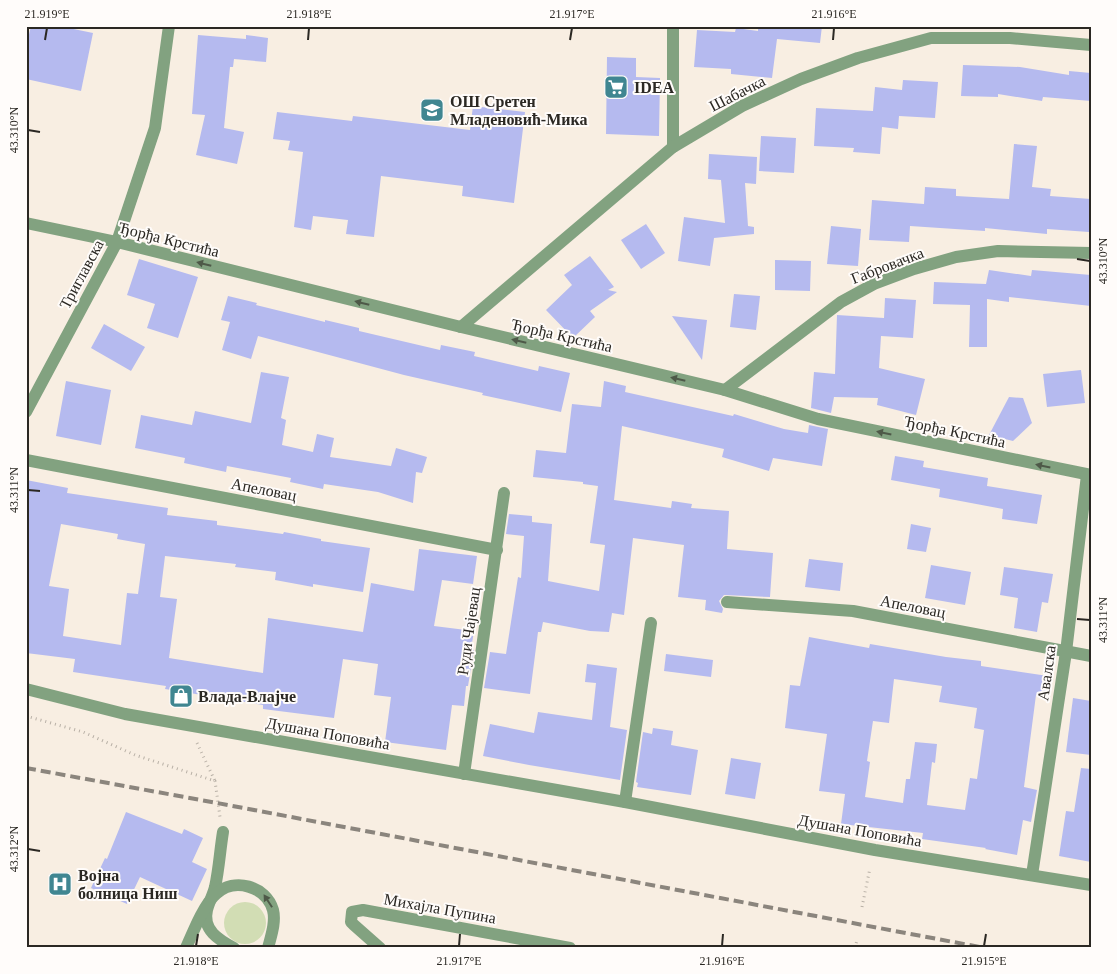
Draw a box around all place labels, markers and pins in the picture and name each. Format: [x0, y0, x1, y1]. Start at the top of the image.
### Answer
supermarket icon: IDEA [603, 74, 629, 100]
place label: IDEA [634, 79, 674, 96]
place label: ОШ Сретен Младеновић-Мика [450, 93, 587, 128]
school or university icon: ОШ Сретен Младеновић-Мика [419, 97, 445, 123]
shop icon: Влада-Влајче [168, 683, 194, 709]
place label: Влада-Влајче [198, 688, 296, 706]
place label: Војна болница Ниш [78, 867, 178, 902]
hospital icon: Војна болница Ниш [47, 871, 73, 897]

